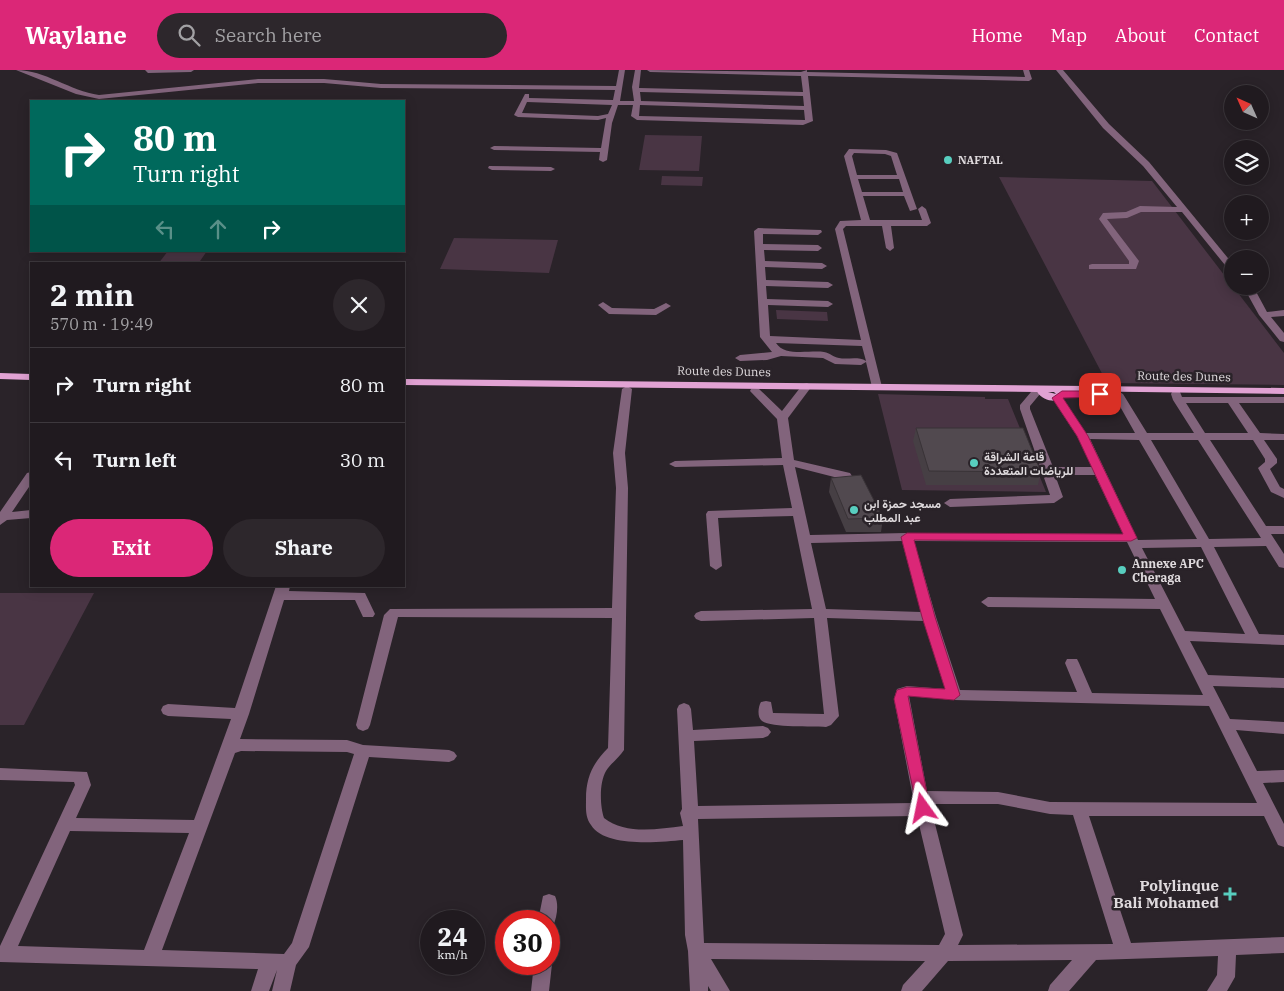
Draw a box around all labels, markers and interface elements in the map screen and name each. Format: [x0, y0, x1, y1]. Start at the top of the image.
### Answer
search box [157, 13, 507, 58]
text: Waylane [25, 19, 127, 51]
icon: search [175, 21, 203, 49]
text: Search here [215, 23, 322, 47]
text: Home [971, 24, 1023, 47]
text: Map [1051, 24, 1087, 47]
text: About [1115, 24, 1166, 47]
text: Contact [1194, 24, 1259, 47]
north arrow [1224, 85, 1269, 130]
map controls [1224, 85, 1269, 295]
text: 80 m [133, 115, 217, 161]
icon: right [50, 120, 115, 185]
button: layers [1224, 140, 1269, 185]
place label: NAFTAL [958, 153, 1003, 167]
marker: NAFTAL [942, 154, 954, 166]
text: Turn right [133, 159, 240, 188]
button: + [1224, 195, 1269, 240]
icon: left [151, 215, 179, 243]
icon: ahead [204, 215, 232, 243]
icon: right [257, 215, 285, 243]
button: − [1224, 250, 1269, 295]
text: 2 min [50, 275, 134, 314]
button: close [333, 279, 385, 331]
text: 570 m · 19:49 [50, 314, 153, 334]
street label: Route des Dunes [677, 363, 771, 379]
street label: Route des Dunes [1137, 368, 1231, 384]
icon: right [50, 371, 78, 399]
text: Turn right [93, 373, 191, 397]
text: 80 m [340, 373, 385, 397]
pin [1079, 373, 1121, 415]
icon: arrive [1086, 380, 1114, 408]
icon: left [50, 446, 78, 474]
text: Turn left [93, 448, 176, 472]
text: 30 m [340, 448, 385, 472]
place label: قاعة الشراقة للرياضات المتعددة [984, 449, 1073, 479]
marker: قاعة الشراقة للرياضات المتعددة [968, 457, 980, 469]
place label: مسجد حمزة ابن عبد المطلب [864, 496, 942, 525]
marker: مسجد حمزة ابن عبد المطلب [848, 504, 860, 516]
button: Exit [50, 519, 213, 577]
button: Share [223, 519, 385, 577]
place label: Annexe APC Cheraga [1132, 556, 1204, 585]
marker: Annexe APC Cheraga [1116, 564, 1128, 576]
position arrow [896, 781, 948, 833]
place label: Polylinque Bali Mohamed [1113, 876, 1220, 912]
marker: Polylinque Bali Mohamed [1223, 887, 1237, 901]
speed limit sign: 30 [495, 910, 560, 975]
text: 24 [437, 920, 468, 953]
text: km/h [437, 947, 468, 962]

